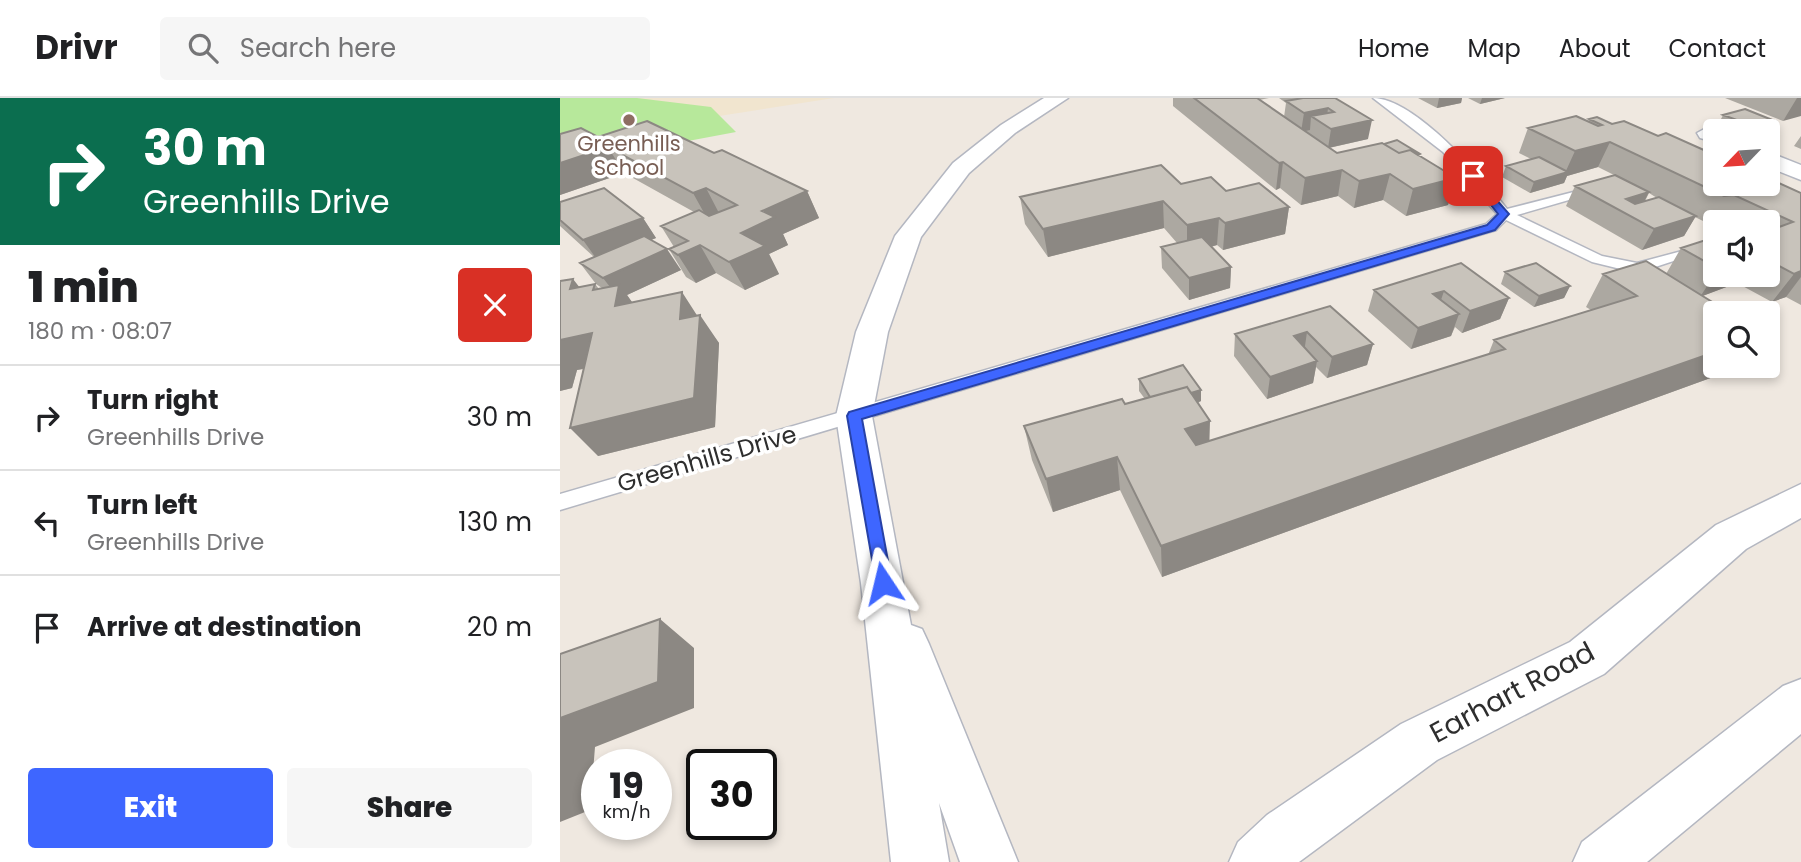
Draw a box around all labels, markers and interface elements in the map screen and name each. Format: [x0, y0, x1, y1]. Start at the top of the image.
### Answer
search box [160, 17, 650, 80]
text: Drivr [35, 24, 118, 71]
icon: search [184, 29, 222, 67]
text: Search here [240, 30, 396, 66]
text: Home [1358, 32, 1430, 65]
text: Map [1468, 32, 1521, 65]
text: About [1559, 32, 1630, 65]
text: Contact [1668, 32, 1766, 65]
marker: Greenhills School [621, 112, 637, 128]
text: 30 m [143, 114, 267, 182]
north arrow [1703, 119, 1780, 196]
map controls [1703, 119, 1780, 378]
icon: right [28, 126, 119, 217]
place label: Greenhills School [577, 129, 681, 182]
pin [1443, 146, 1503, 206]
icon: arrive [1454, 157, 1492, 195]
text: Greenhills Drive [143, 179, 390, 224]
button: sound [1703, 210, 1780, 287]
text: 1 min [28, 258, 139, 317]
button: close [458, 268, 532, 342]
button: search [1703, 301, 1780, 378]
text: 180 m · 08:07 [28, 315, 172, 347]
text: Turn right [87, 382, 219, 418]
icon: right [28, 399, 66, 437]
text: 30 m [467, 399, 532, 435]
street label: Greenhills Drive [613, 417, 800, 500]
text: Greenhills Drive [87, 421, 264, 453]
text: Turn left [87, 487, 198, 523]
icon: left [28, 504, 66, 542]
text: 130 m [458, 504, 532, 540]
text: Greenhills Drive [87, 526, 264, 558]
position arrow [846, 546, 920, 620]
icon: arrive [28, 609, 66, 647]
text: Arrive at destination [87, 609, 362, 645]
text: 20 m [467, 609, 532, 645]
street label: Earhart Road [1423, 633, 1602, 752]
speed limit sign: 30 [686, 749, 777, 840]
text: 19 [609, 761, 644, 810]
button: Exit [28, 768, 273, 848]
button: Share [287, 768, 532, 848]
text: km/h [603, 799, 650, 824]

